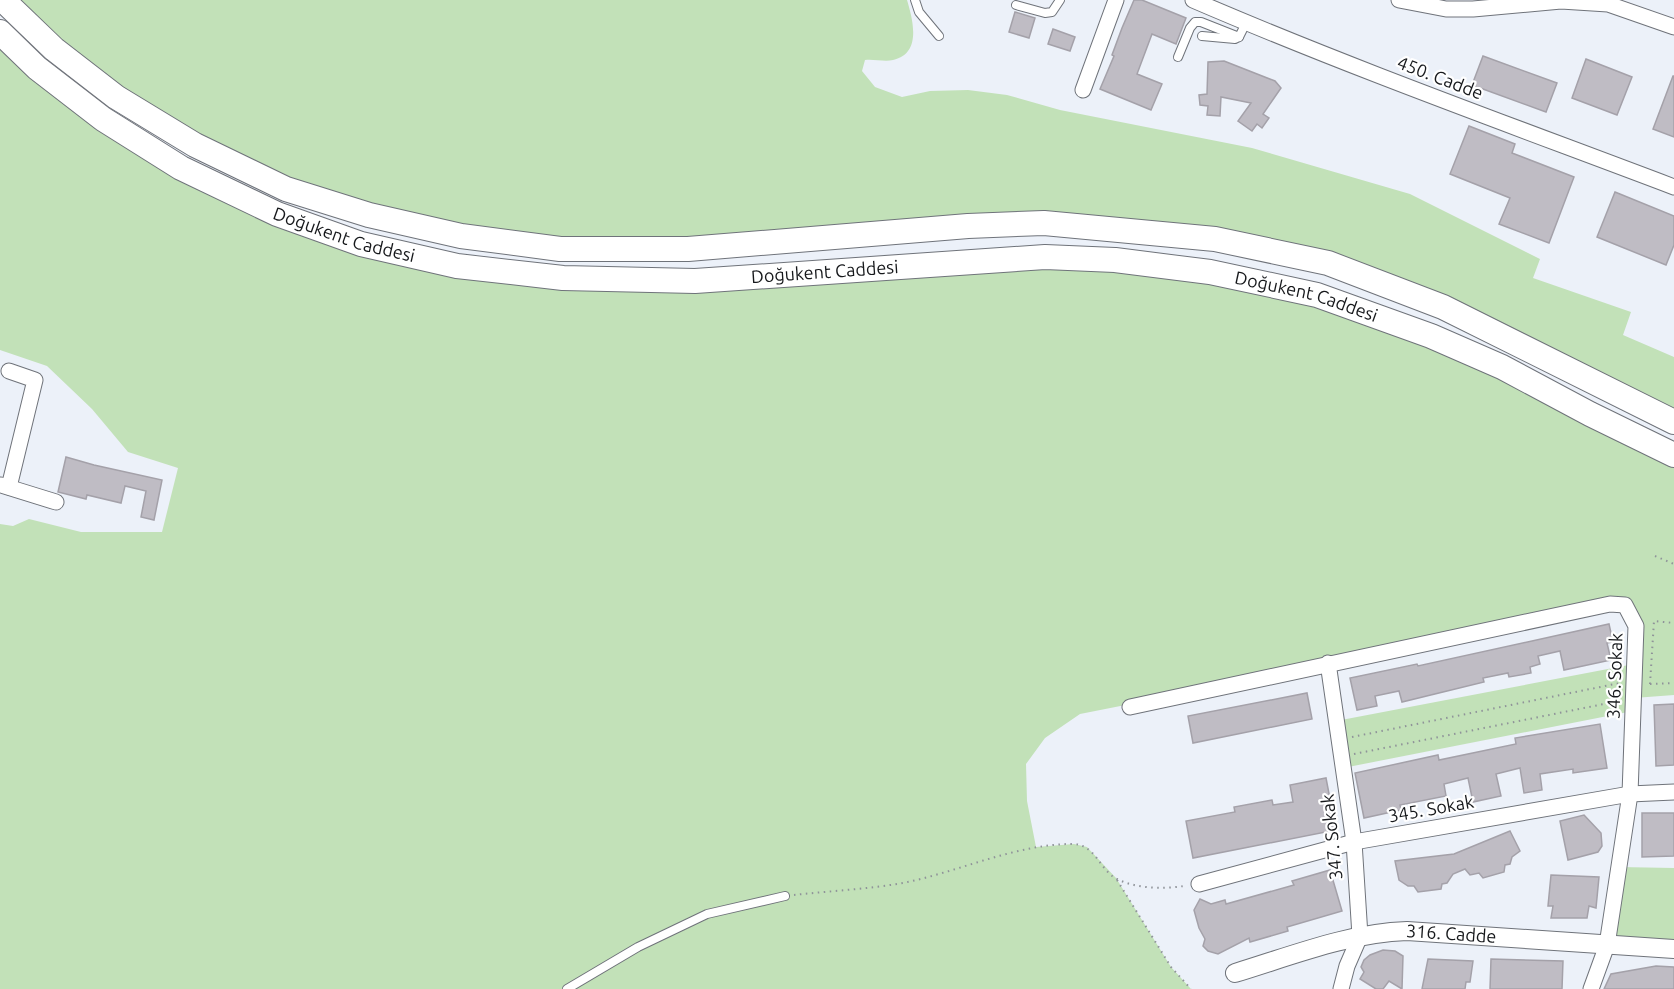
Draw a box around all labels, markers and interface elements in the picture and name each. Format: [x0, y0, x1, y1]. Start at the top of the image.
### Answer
street label: 450. Cadde [1395, 52, 1486, 103]
street label: Doğukent Caddesi [271, 202, 417, 265]
street label: Doğukent Caddesi [750, 256, 899, 286]
street label: Doğukent Caddesi [1233, 267, 1381, 325]
street label: 346. Sokak [1602, 632, 1626, 719]
street label: 345. Sokak [1387, 791, 1475, 825]
street label: 347. Sokak [1317, 793, 1345, 881]
street label: 316. Cadde [1406, 920, 1497, 946]

